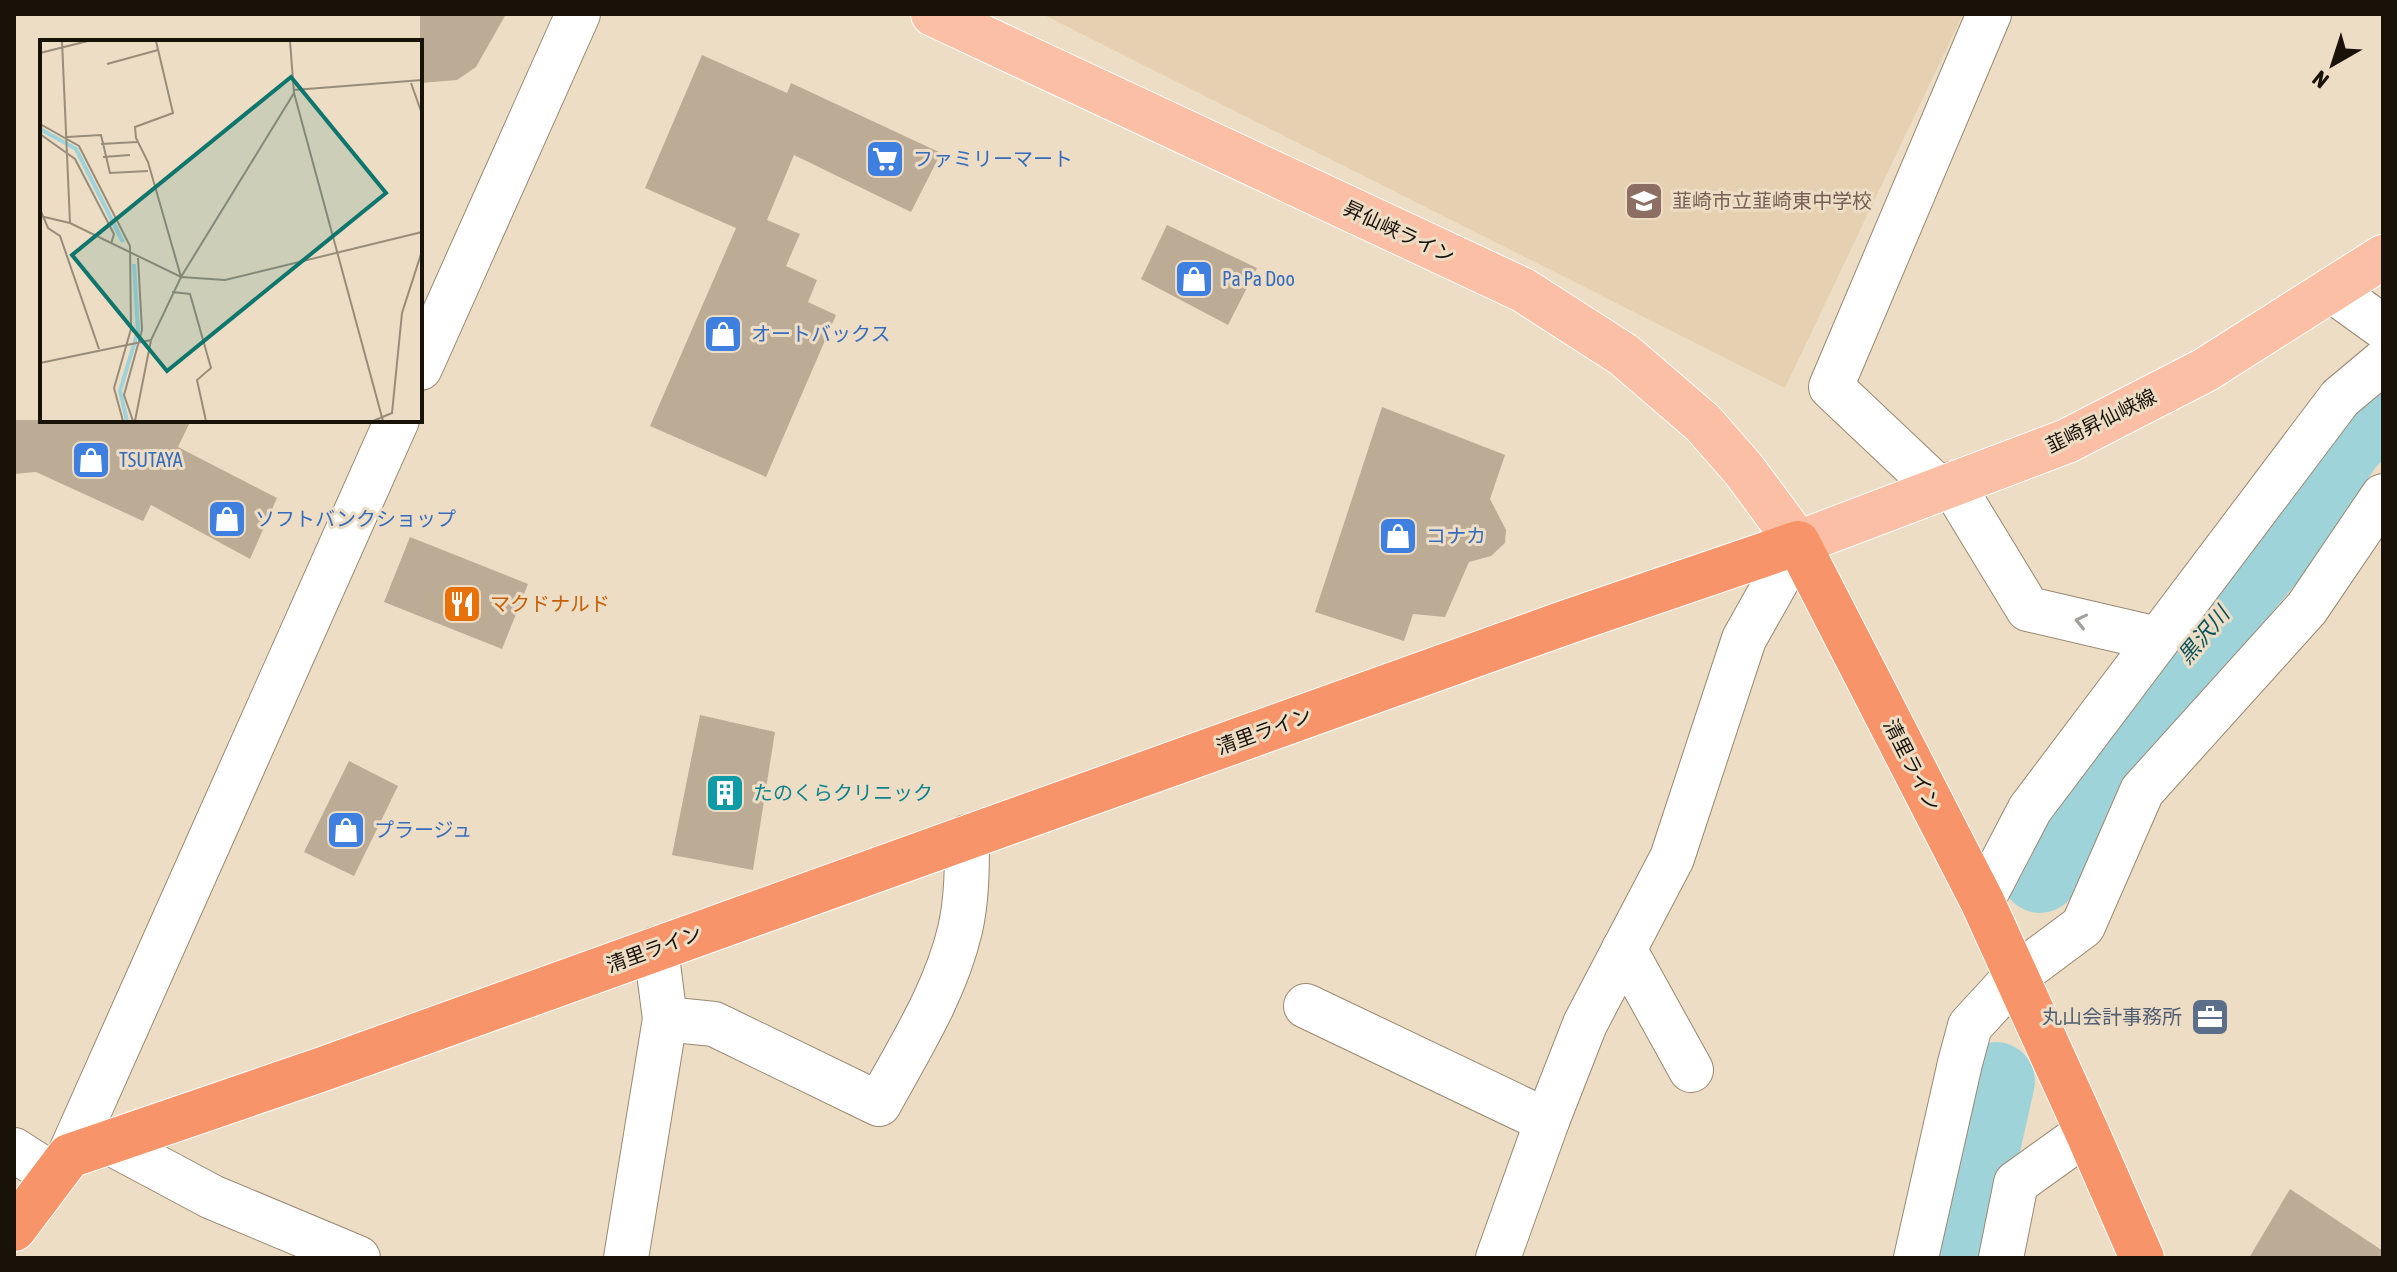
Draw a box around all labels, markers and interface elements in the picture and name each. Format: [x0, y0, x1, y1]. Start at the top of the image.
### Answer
north arrow [2293, 24, 2373, 104]
inset map [40, 40, 422, 422]
text: N [2307, 65, 2334, 94]
supermarket icon: ファミリーマート [864, 138, 906, 180]
place label: ファミリーマート [913, 147, 1073, 170]
school or university icon: 韮崎市立韮崎東中学校 [1623, 180, 1665, 222]
place label: 韮崎市立韮崎東中学校 [1672, 189, 1872, 212]
street label: 昇仙峡ライン [1340, 196, 1458, 267]
shop icon: Pa Pa Doo [1173, 258, 1215, 300]
place label: Pa Pa Doo [1222, 267, 1295, 290]
shop icon: オートバックス [702, 313, 744, 355]
place label: オートバックス [751, 322, 890, 345]
street label: 韮崎昇仙峡線 [2042, 384, 2160, 457]
shop icon: TSUTAYA [70, 439, 112, 481]
place label: TSUTAYA [119, 448, 183, 471]
shop icon: ソフトバンクショップ [206, 498, 248, 540]
place label: ソフトバンクショップ [255, 507, 456, 530]
shop icon: コナカ [1377, 515, 1419, 557]
place label: コナカ [1426, 524, 1486, 547]
restaurant icon: マクドナルド [441, 583, 483, 625]
place label: マクドナルド [490, 592, 610, 615]
water label: 黒沢川 [2172, 600, 2235, 669]
one-way arrow [2075, 613, 2089, 630]
street label: 清里ライン [1213, 703, 1315, 758]
street label: 清里ライン [1879, 715, 1945, 815]
building icon: たのくらクリニック [704, 772, 746, 814]
place label: たのくらクリニック [753, 781, 933, 804]
shop icon: プラージュ [325, 809, 367, 851]
place label: プラージュ [374, 818, 472, 841]
street label: 清里ライン [603, 921, 705, 976]
office icon: 丸山会計事務所 [2189, 996, 2231, 1038]
place label: 丸山会計事務所 [2042, 1005, 2182, 1028]

